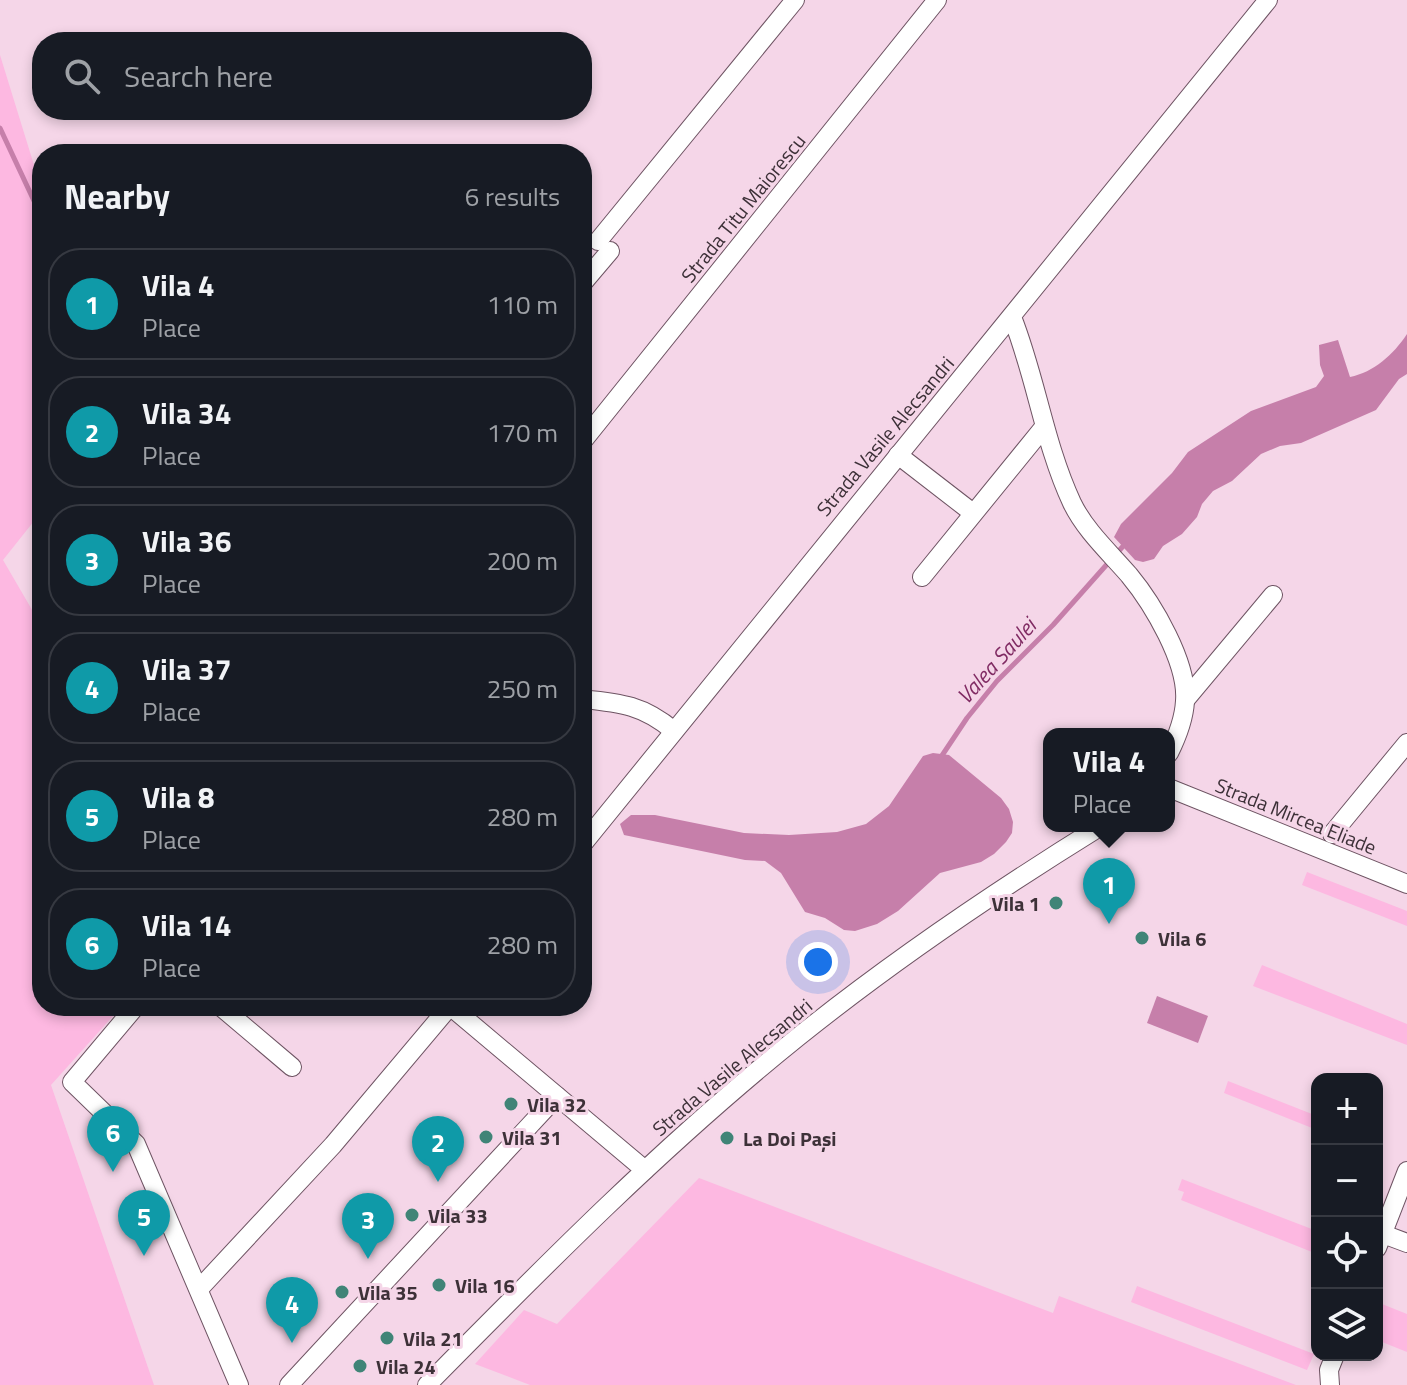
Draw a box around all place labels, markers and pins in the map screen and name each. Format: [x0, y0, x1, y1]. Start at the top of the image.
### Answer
pin: 1 [1083, 858, 1135, 924]
place label: Vila 1 [992, 888, 1040, 919]
marker: Vila 1 [1047, 894, 1065, 912]
place label: Vila 6 [1158, 923, 1206, 954]
marker: Vila 6 [1133, 929, 1151, 947]
place label: Vila 32 [527, 1089, 587, 1120]
marker: Vila 32 [502, 1095, 520, 1113]
pin: 6 [87, 1106, 139, 1172]
pin: 2 [412, 1116, 464, 1182]
place label: Vila 31 [502, 1122, 562, 1153]
place label: La Doi Pași [743, 1123, 837, 1154]
marker: Vila 31 [477, 1128, 495, 1146]
marker: La Doi Pași [718, 1129, 736, 1147]
pin: 5 [118, 1190, 170, 1256]
pin: 3 [342, 1193, 394, 1259]
place label: Vila 33 [428, 1200, 488, 1231]
marker: Vila 33 [403, 1206, 421, 1224]
place label: Vila 16 [455, 1270, 515, 1301]
marker: Vila 16 [430, 1276, 448, 1294]
pin: 4 [266, 1277, 318, 1343]
place label: Vila 35 [358, 1277, 418, 1308]
marker: Vila 35 [333, 1283, 351, 1301]
place label: Vila 21 [403, 1323, 463, 1354]
marker: Vila 21 [378, 1329, 396, 1347]
place label: Vila 24 [376, 1351, 436, 1382]
marker: Vila 24 [351, 1357, 369, 1375]

